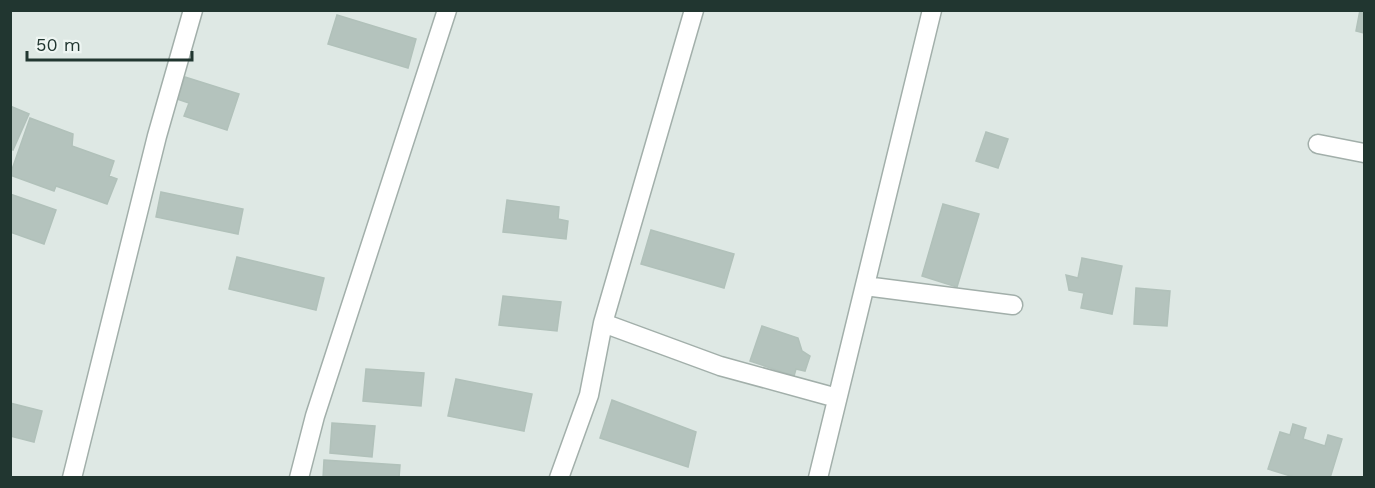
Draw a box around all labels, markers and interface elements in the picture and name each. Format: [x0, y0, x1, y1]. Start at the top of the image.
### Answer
scale bar [27, 24, 192, 62]
text: 50 m [36, 34, 81, 55]

